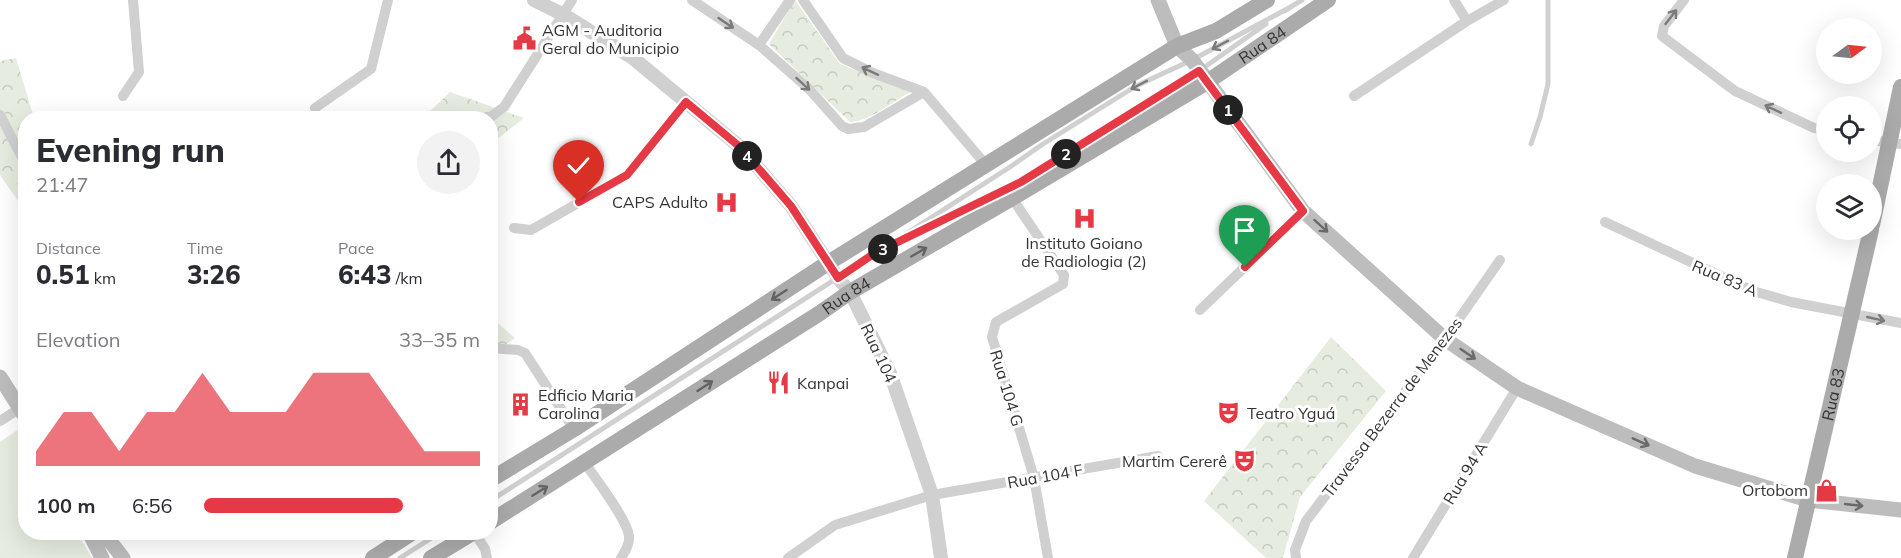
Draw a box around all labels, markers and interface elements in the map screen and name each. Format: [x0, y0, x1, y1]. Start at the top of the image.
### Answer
one-way arrow [1665, 10, 1677, 26]
one-way arrow [717, 17, 734, 29]
north arrow [1816, 18, 1882, 84]
map controls [1816, 18, 1882, 240]
place label: AGM - Auditoria Geral do Municipio [542, 20, 679, 58]
street label: Rua 84 [1234, 21, 1290, 68]
public building icon: AGM - Auditoria Geral do Municipio [511, 26, 537, 52]
one-way arrow [1212, 39, 1229, 51]
one-way arrow [861, 64, 879, 76]
one-way arrow [795, 77, 810, 91]
one-way arrow [1131, 80, 1149, 91]
pin: 1 [1213, 95, 1243, 125]
button: locate [1816, 96, 1882, 162]
text: 1 [1223, 100, 1233, 120]
one-way arrow [1765, 102, 1783, 114]
text: Evening run [36, 129, 225, 170]
button: share [417, 131, 480, 194]
pin: 2 [1051, 139, 1081, 169]
pin [553, 140, 604, 202]
pin: 4 [732, 141, 762, 171]
text: 2 [1061, 144, 1071, 164]
text: 4 [742, 146, 752, 166]
icon: check [562, 149, 595, 182]
text: 21:47 [36, 172, 89, 197]
button: layers [1816, 174, 1882, 240]
hospital icon: CAPS Adulto [713, 189, 739, 215]
place label: CAPS Adulto [612, 192, 708, 212]
hospital icon: Instituto Goiano de Radiologia (2) [1071, 205, 1097, 231]
pin [1219, 205, 1270, 267]
icon: arrive [1228, 214, 1261, 247]
one-way arrow [1313, 219, 1328, 233]
place label: Instituto Goiano de Radiologia (2) [1021, 233, 1147, 271]
pin: 3 [868, 234, 898, 264]
text: Distance [36, 238, 101, 258]
text: Time [187, 238, 223, 258]
text: Pace [338, 238, 374, 258]
text: 3 [878, 239, 888, 259]
one-way arrow [909, 246, 927, 257]
street label: Rua 83 A [1689, 255, 1761, 301]
text: 0.51 [36, 258, 90, 291]
text: 3:26 [187, 258, 241, 291]
text: 6:43 [338, 258, 392, 291]
text: km [90, 268, 116, 288]
text: /km [392, 268, 423, 288]
street label: Rua 84 [818, 272, 874, 318]
one-way arrow [771, 289, 788, 301]
street label: Travessa Bezerra de Menezes [1318, 313, 1466, 501]
one-way arrow [1867, 314, 1886, 326]
street label: Rua 104 [857, 320, 902, 386]
text: Elevation [36, 327, 121, 352]
text: 33–35 m [399, 327, 480, 352]
street label: Rua 104 G [986, 347, 1028, 429]
one-way arrow [1459, 348, 1476, 361]
street label: Rua 83 [1817, 366, 1849, 423]
restaurant icon: Kanpai [766, 370, 792, 396]
place label: Kanpai [797, 373, 849, 393]
one-way arrow [696, 380, 713, 392]
place label: Edficio Maria Carolina [538, 385, 634, 423]
building icon: Edficio Maria Carolina [507, 391, 533, 417]
theatre icon: Teatro Yguá [1216, 400, 1242, 426]
place label: Teatro Yguá [1247, 403, 1335, 423]
one-way arrow [1631, 437, 1649, 449]
street label: Rua 94 A [1439, 438, 1492, 508]
theatre icon: Martim Cererê [1232, 448, 1258, 474]
place label: Martim Cererê [1122, 451, 1227, 471]
street label: Rua 104 F [1006, 460, 1084, 492]
shop icon: Ortobom [1813, 477, 1839, 503]
place label: Ortobom [1742, 480, 1808, 500]
one-way arrow [531, 484, 548, 496]
text: 100 m [36, 493, 95, 518]
text: 6:56 [132, 493, 173, 518]
one-way arrow [1844, 500, 1864, 511]

